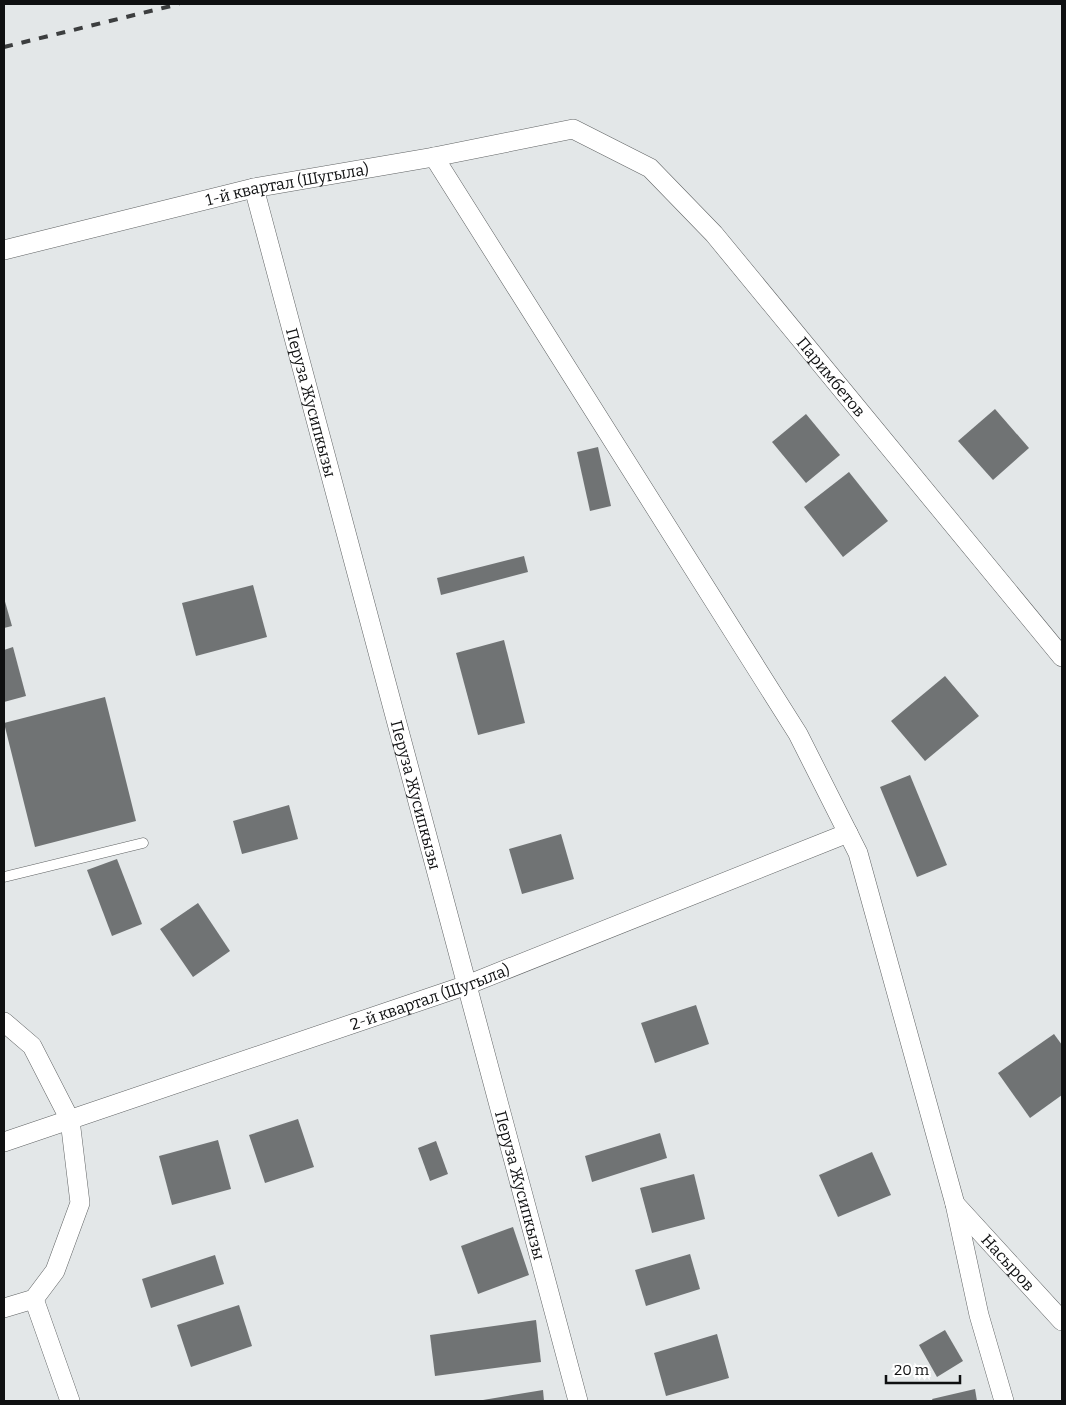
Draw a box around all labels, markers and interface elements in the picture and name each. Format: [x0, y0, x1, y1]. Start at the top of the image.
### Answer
street label: 1-й квартал (Шугыла) [204, 159, 370, 209]
street label: Перуза Жусипкызы [282, 326, 340, 479]
street label: Паримбетов [793, 333, 870, 420]
street label: Перуза Жусипкызы [387, 718, 445, 872]
street label: 2-й квартал (Шугыла) [347, 959, 513, 1033]
street label: Перуза Жусипкызы [491, 1108, 549, 1262]
street label: Насыров [978, 1230, 1039, 1294]
scale bar [886, 1352, 960, 1384]
text: 20 m [894, 1361, 930, 1379]

